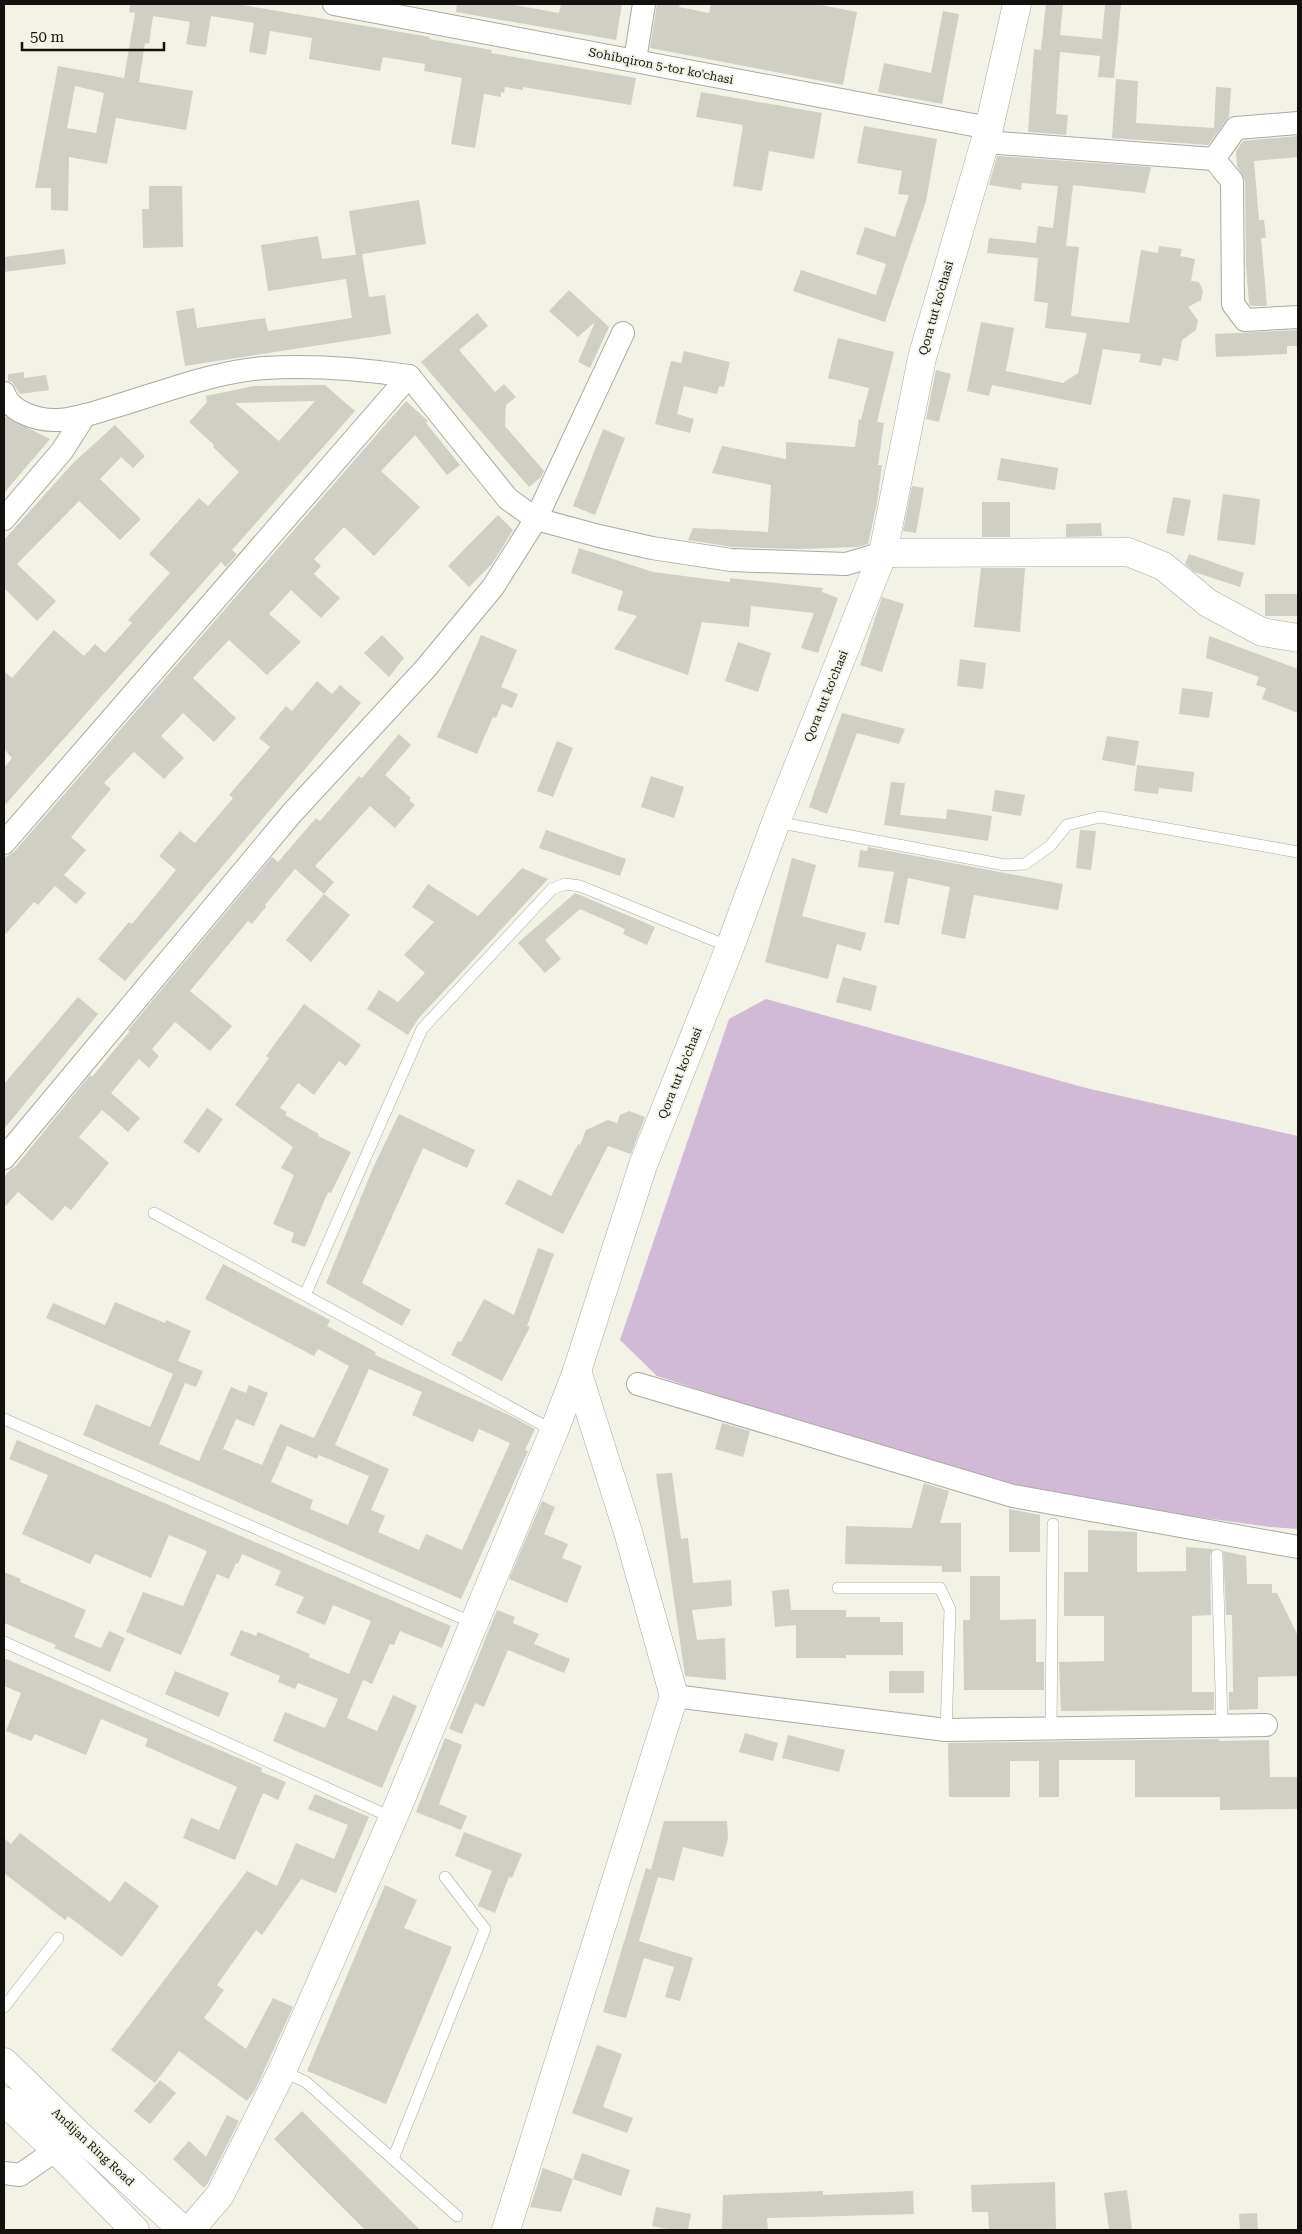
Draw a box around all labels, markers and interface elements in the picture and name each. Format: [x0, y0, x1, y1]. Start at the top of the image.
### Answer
scale bar [22, 20, 165, 52]
text: 50 m [30, 28, 65, 46]
street label: Sohibqiron 5-tor ko'chasi [587, 45, 735, 87]
street label: Qora tut ko'chasi [916, 259, 956, 357]
street label: Qora tut ko'chasi [801, 648, 851, 744]
street label: Qora tut ko'chasi [655, 1025, 705, 1121]
street label: Andijan Ring Road [49, 2105, 137, 2189]

